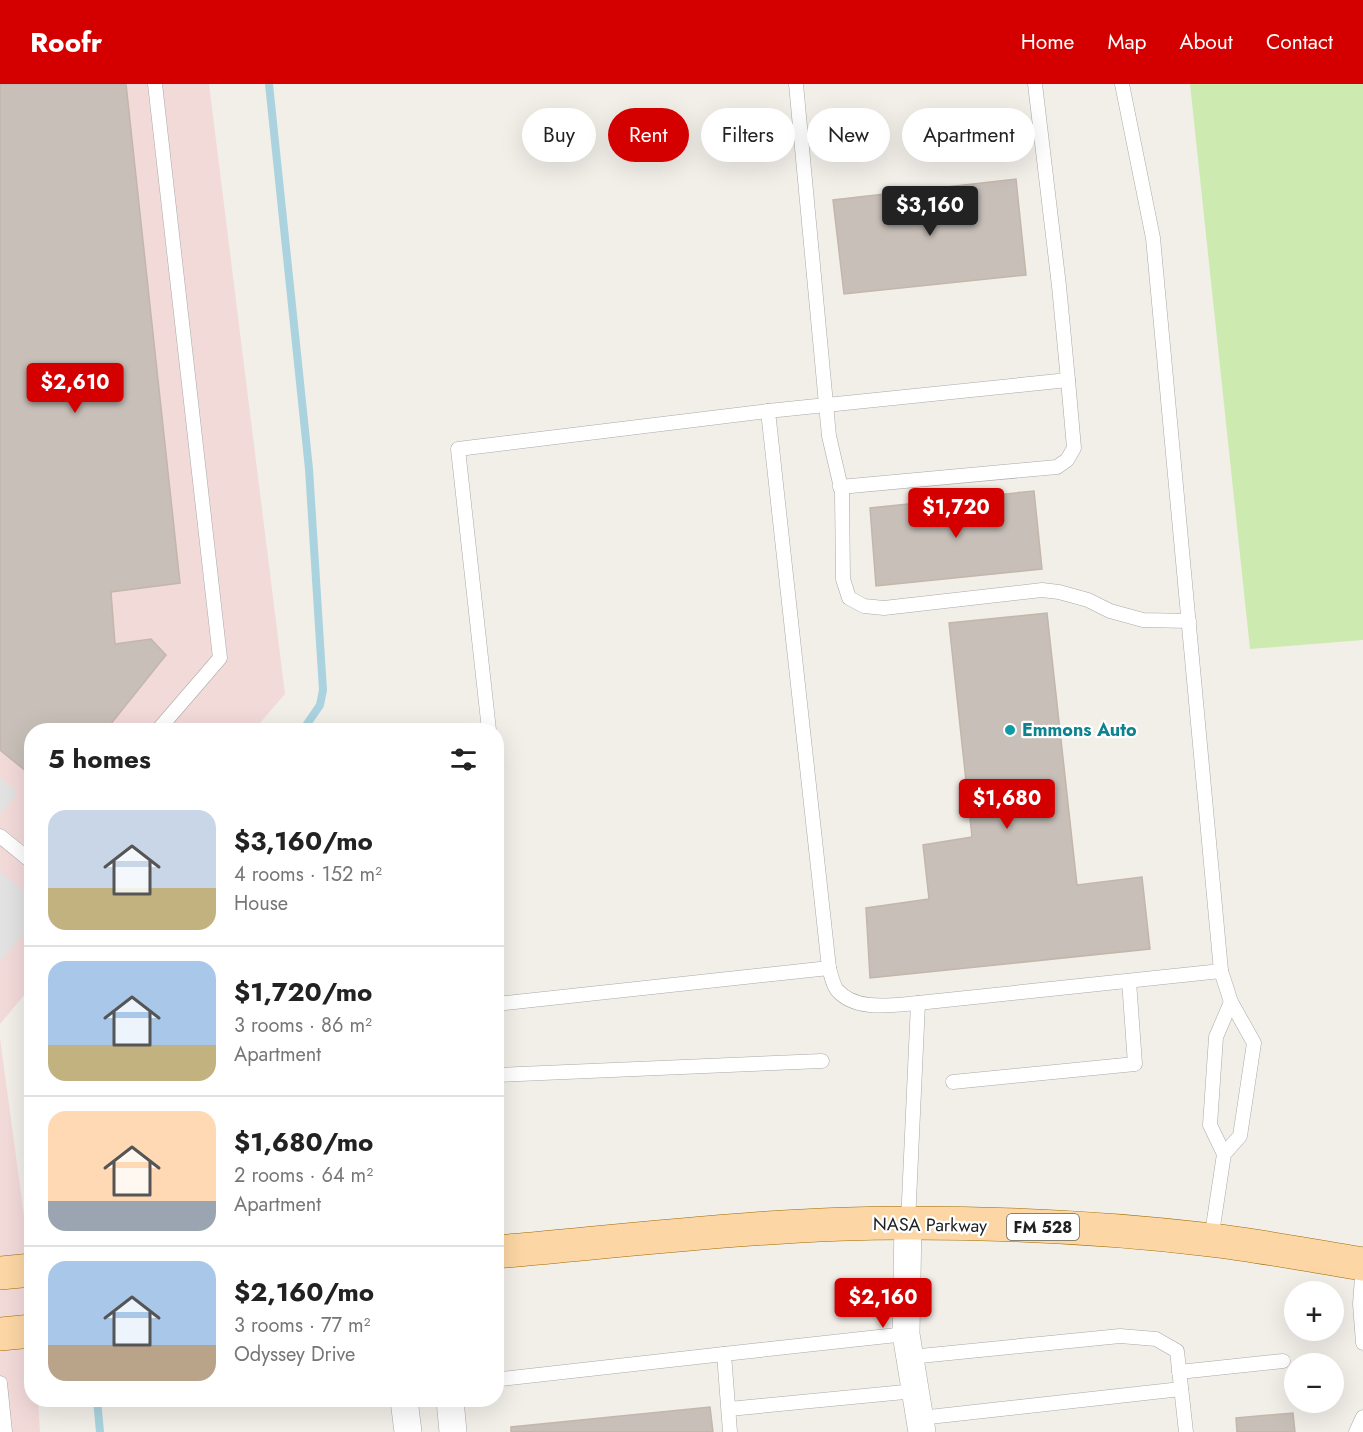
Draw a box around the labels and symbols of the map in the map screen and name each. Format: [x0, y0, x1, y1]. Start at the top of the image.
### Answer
pin: $3,160 [881, 186, 979, 237]
pin: $2,610 [26, 363, 124, 414]
pin: $1,720 [907, 488, 1005, 539]
place label: Emmons Auto [1022, 717, 1137, 743]
marker: Emmons Auto [1003, 723, 1017, 737]
pin: $1,680 [958, 779, 1056, 830]
street label: NASA Parkway [873, 1211, 987, 1239]
road number: FM 528 [1007, 1214, 1079, 1240]
pin: $2,160 [834, 1278, 932, 1329]

